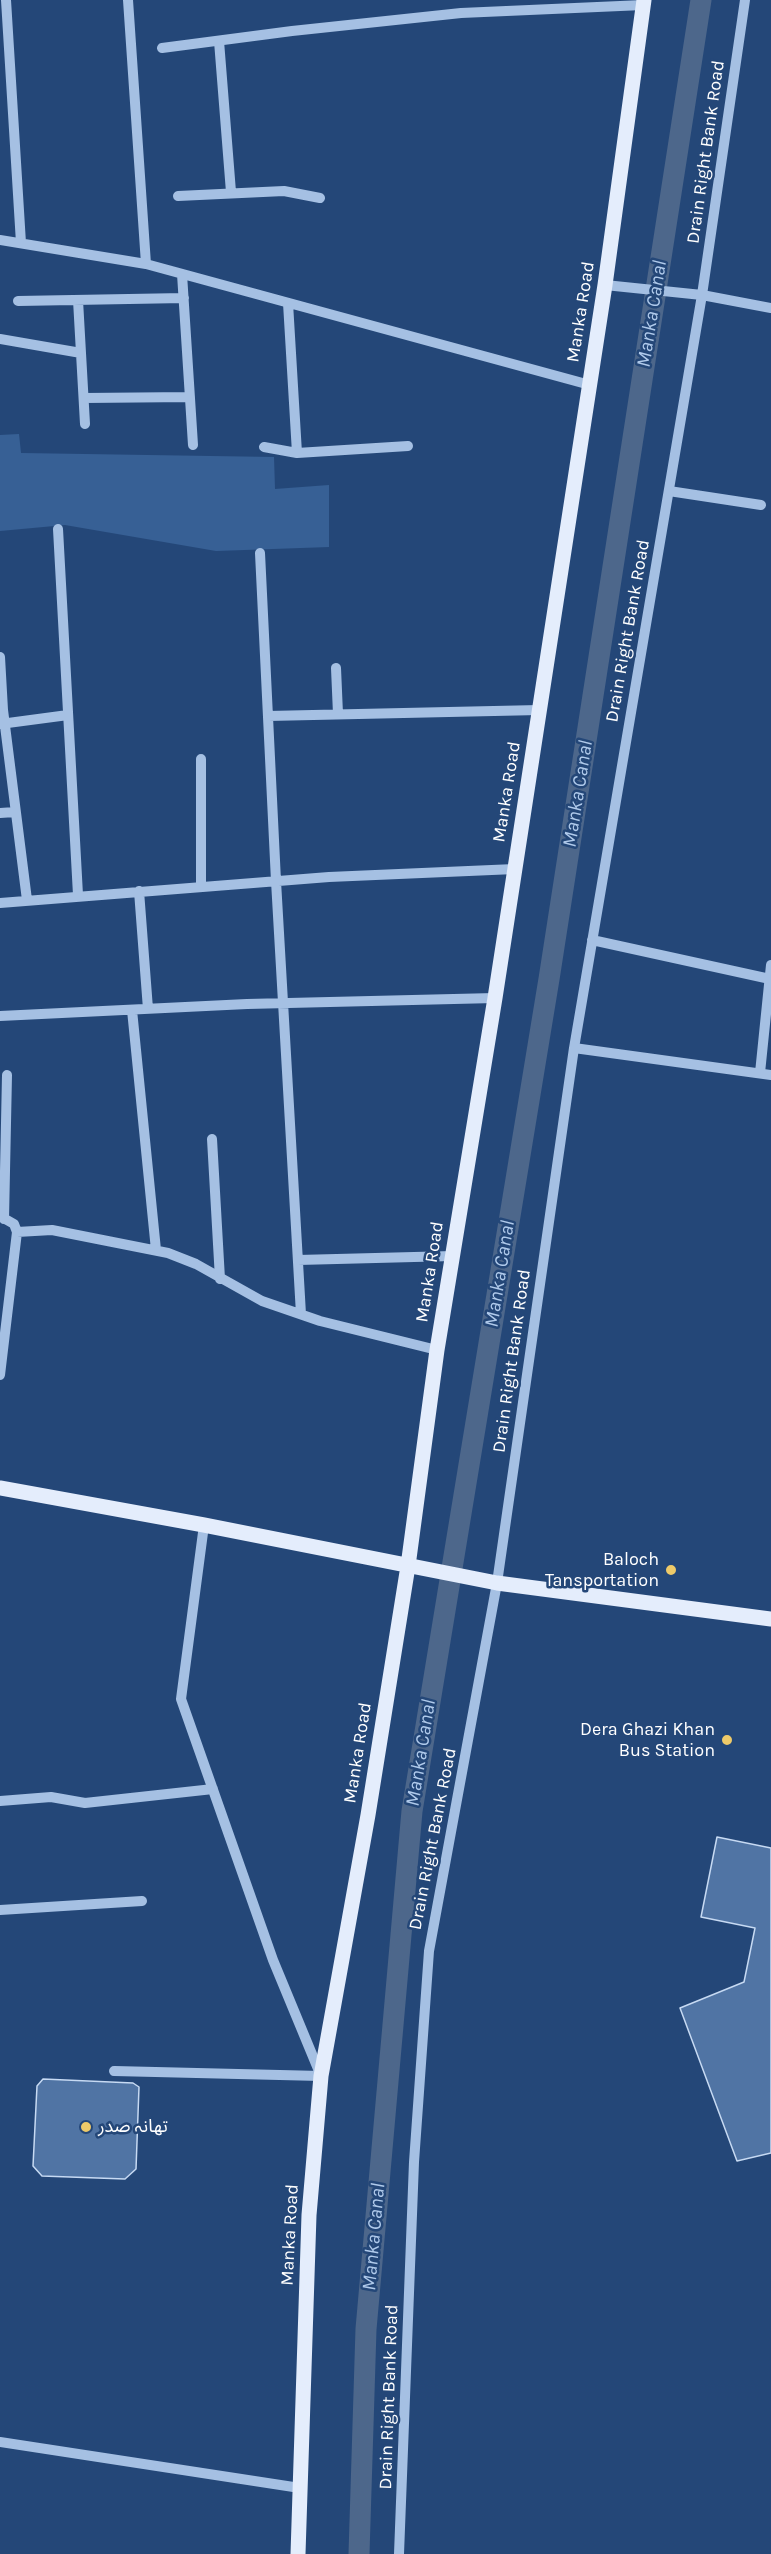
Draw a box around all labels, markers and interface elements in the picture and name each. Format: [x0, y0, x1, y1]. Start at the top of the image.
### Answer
street label: Drain Right Bank Road [682, 59, 730, 245]
water label: Manka Canal [632, 259, 672, 369]
street label: Manka Road [562, 260, 600, 364]
street label: Drain Right Bank Road [601, 538, 655, 724]
water label: Manka Canal [558, 739, 598, 849]
street label: Manka Road [488, 740, 526, 844]
water label: Manka Canal [480, 1219, 520, 1329]
street label: Manka Road [411, 1220, 449, 1324]
street label: Drain Right Bank Road [488, 1268, 536, 1454]
place label: Baloch Tansportation [545, 1549, 659, 1592]
marker: Baloch Tansportation [664, 1563, 678, 1577]
water label: Manka Canal [401, 1698, 441, 1808]
street label: Manka Road [339, 1701, 377, 1805]
place label: Dera Ghazi Khan Bus Station [580, 1719, 715, 1762]
marker: Dera Ghazi Khan Bus Station [720, 1733, 734, 1747]
street label: Drain Right Bank Road [405, 1746, 461, 1932]
place label: تھانہ صدر [98, 2116, 168, 2138]
marker: تھانہ صدر [79, 2120, 93, 2134]
water label: Manka Canal [357, 2182, 391, 2292]
street label: Manka Road [277, 2184, 303, 2286]
street label: Drain Right Bank Road [375, 2304, 403, 2490]

